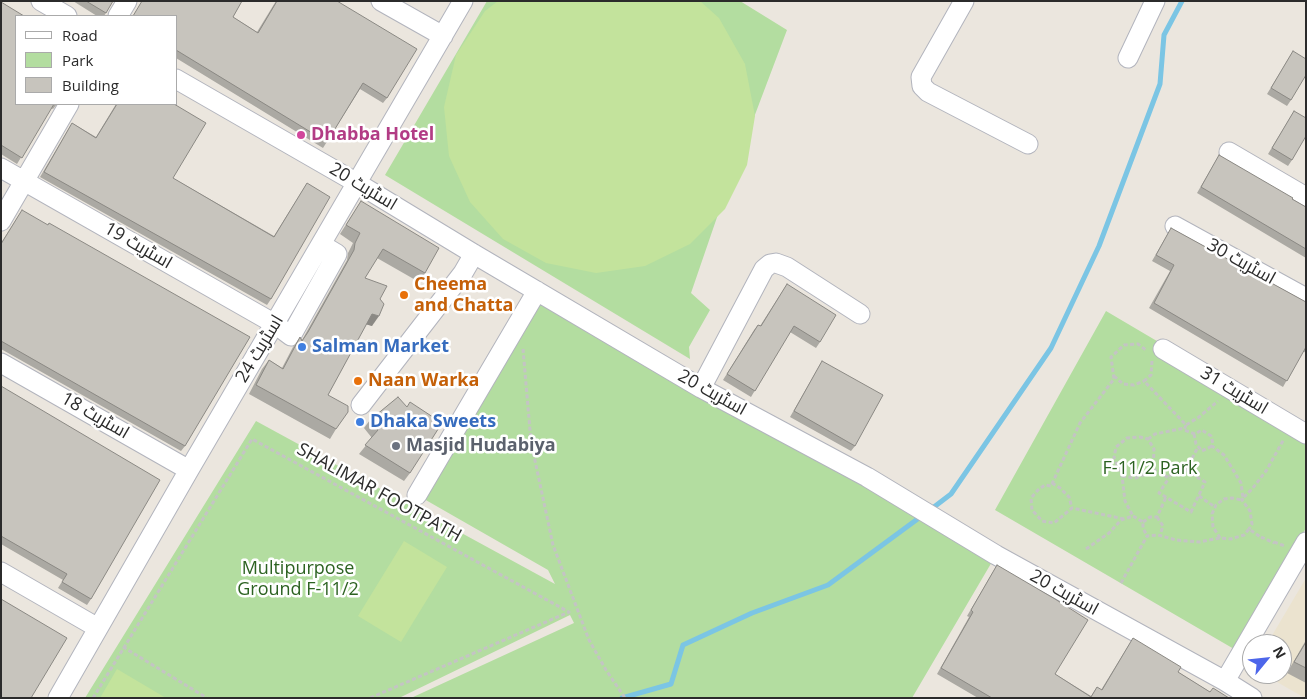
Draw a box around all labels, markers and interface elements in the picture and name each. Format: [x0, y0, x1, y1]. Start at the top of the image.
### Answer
legend [15, 15, 178, 105]
text: Road [62, 25, 98, 45]
text: Park [62, 50, 93, 70]
text: Building [62, 75, 119, 95]
place label: Dhabba Hotel [311, 124, 434, 146]
marker: Dhabba Hotel [295, 129, 307, 141]
street label: اسٹریٹ 20 [325, 158, 401, 216]
street label: اسٹریٹ 19 [100, 218, 176, 274]
street label: اسٹریٹ 30 [1203, 234, 1279, 290]
place label: Cheema and Chatta [414, 274, 513, 316]
marker: Cheema and Chatta [398, 289, 410, 301]
street label: اسٹریٹ 24 [231, 311, 289, 387]
place label: Salman Market [312, 336, 449, 358]
marker: Salman Market [296, 341, 308, 353]
street label: اسٹریٹ 31 [1196, 362, 1272, 420]
street label: اسٹریٹ 20 [674, 365, 750, 421]
place label: Naan Warka [368, 370, 479, 392]
marker: Naan Warka [352, 375, 364, 387]
street label: اسٹریٹ 18 [57, 388, 133, 444]
place label: Dhaka Sweets [370, 411, 496, 433]
marker: Dhaka Sweets [354, 416, 366, 428]
place label: Masjid Hudabiya [406, 435, 556, 457]
street label: SHALIMAR FOOTPATH [293, 439, 465, 547]
marker: Masjid Hudabiya [390, 440, 402, 452]
park label: F-11/2 Park [1103, 458, 1197, 480]
park label: Multipurpose Ground F-11/2 [237, 558, 359, 600]
street label: اسٹریٹ 20 [1026, 565, 1102, 621]
north arrow [1242, 634, 1292, 684]
text: N [1269, 643, 1291, 662]

